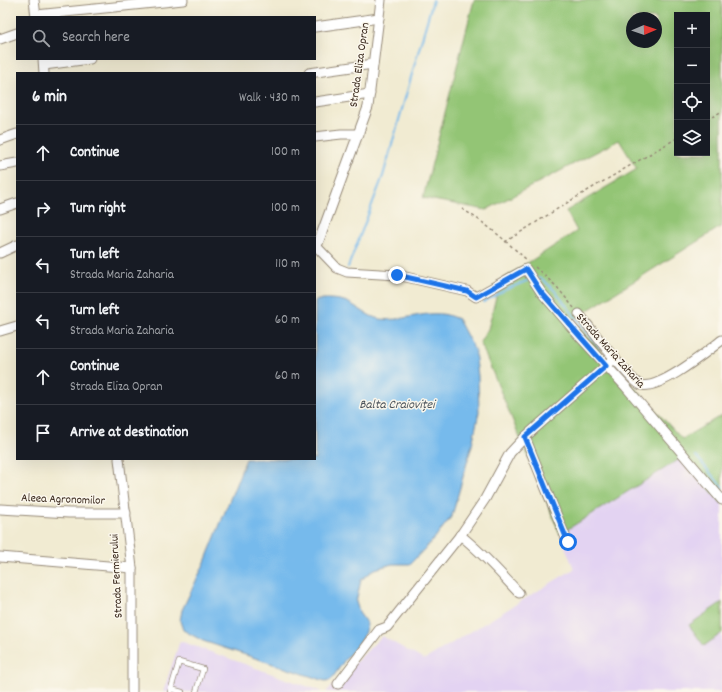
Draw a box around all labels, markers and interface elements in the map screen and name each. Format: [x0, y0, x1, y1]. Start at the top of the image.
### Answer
north arrow [626, 12, 662, 48]
map controls [674, 12, 710, 156]
button: + [674, 12, 710, 48]
search box [16, 16, 316, 60]
street label: Strada Eliza Opran [346, 21, 374, 108]
icon: search [30, 27, 52, 49]
text: Search here [62, 27, 130, 49]
button: − [674, 48, 710, 84]
button: locate [674, 84, 710, 120]
text: 6 min [32, 86, 67, 110]
text: Walk · 430 m [239, 89, 300, 108]
button: layers [674, 120, 710, 156]
icon: ahead [32, 142, 54, 164]
text: Continue [70, 142, 119, 164]
text: 100 m [271, 143, 300, 162]
icon: right [32, 198, 54, 220]
text: Turn right [70, 198, 126, 220]
text: 100 m [271, 199, 300, 218]
text: Turn left [70, 244, 119, 266]
icon: left [32, 254, 54, 276]
text: 110 m [275, 255, 300, 274]
text: Strada Maria Zaharia [70, 266, 174, 285]
route end [388, 266, 406, 284]
text: Turn left [70, 300, 119, 322]
icon: left [32, 310, 54, 332]
street label: Strada Maria Zaharia [572, 310, 649, 393]
text: 60 m [275, 311, 300, 330]
text: Strada Maria Zaharia [70, 322, 174, 341]
text: Continue [70, 356, 119, 378]
icon: ahead [32, 366, 54, 388]
text: 60 m [275, 367, 300, 386]
text: Strada Eliza Opran [70, 378, 162, 397]
water label: Balta Craioviței [359, 396, 437, 415]
icon: arrive [32, 422, 54, 444]
text: Arrive at destination [70, 422, 188, 444]
street label: Aleea Agronomilor [21, 490, 106, 510]
street label: Strada Fermierului [106, 533, 128, 619]
route start [559, 533, 577, 551]

